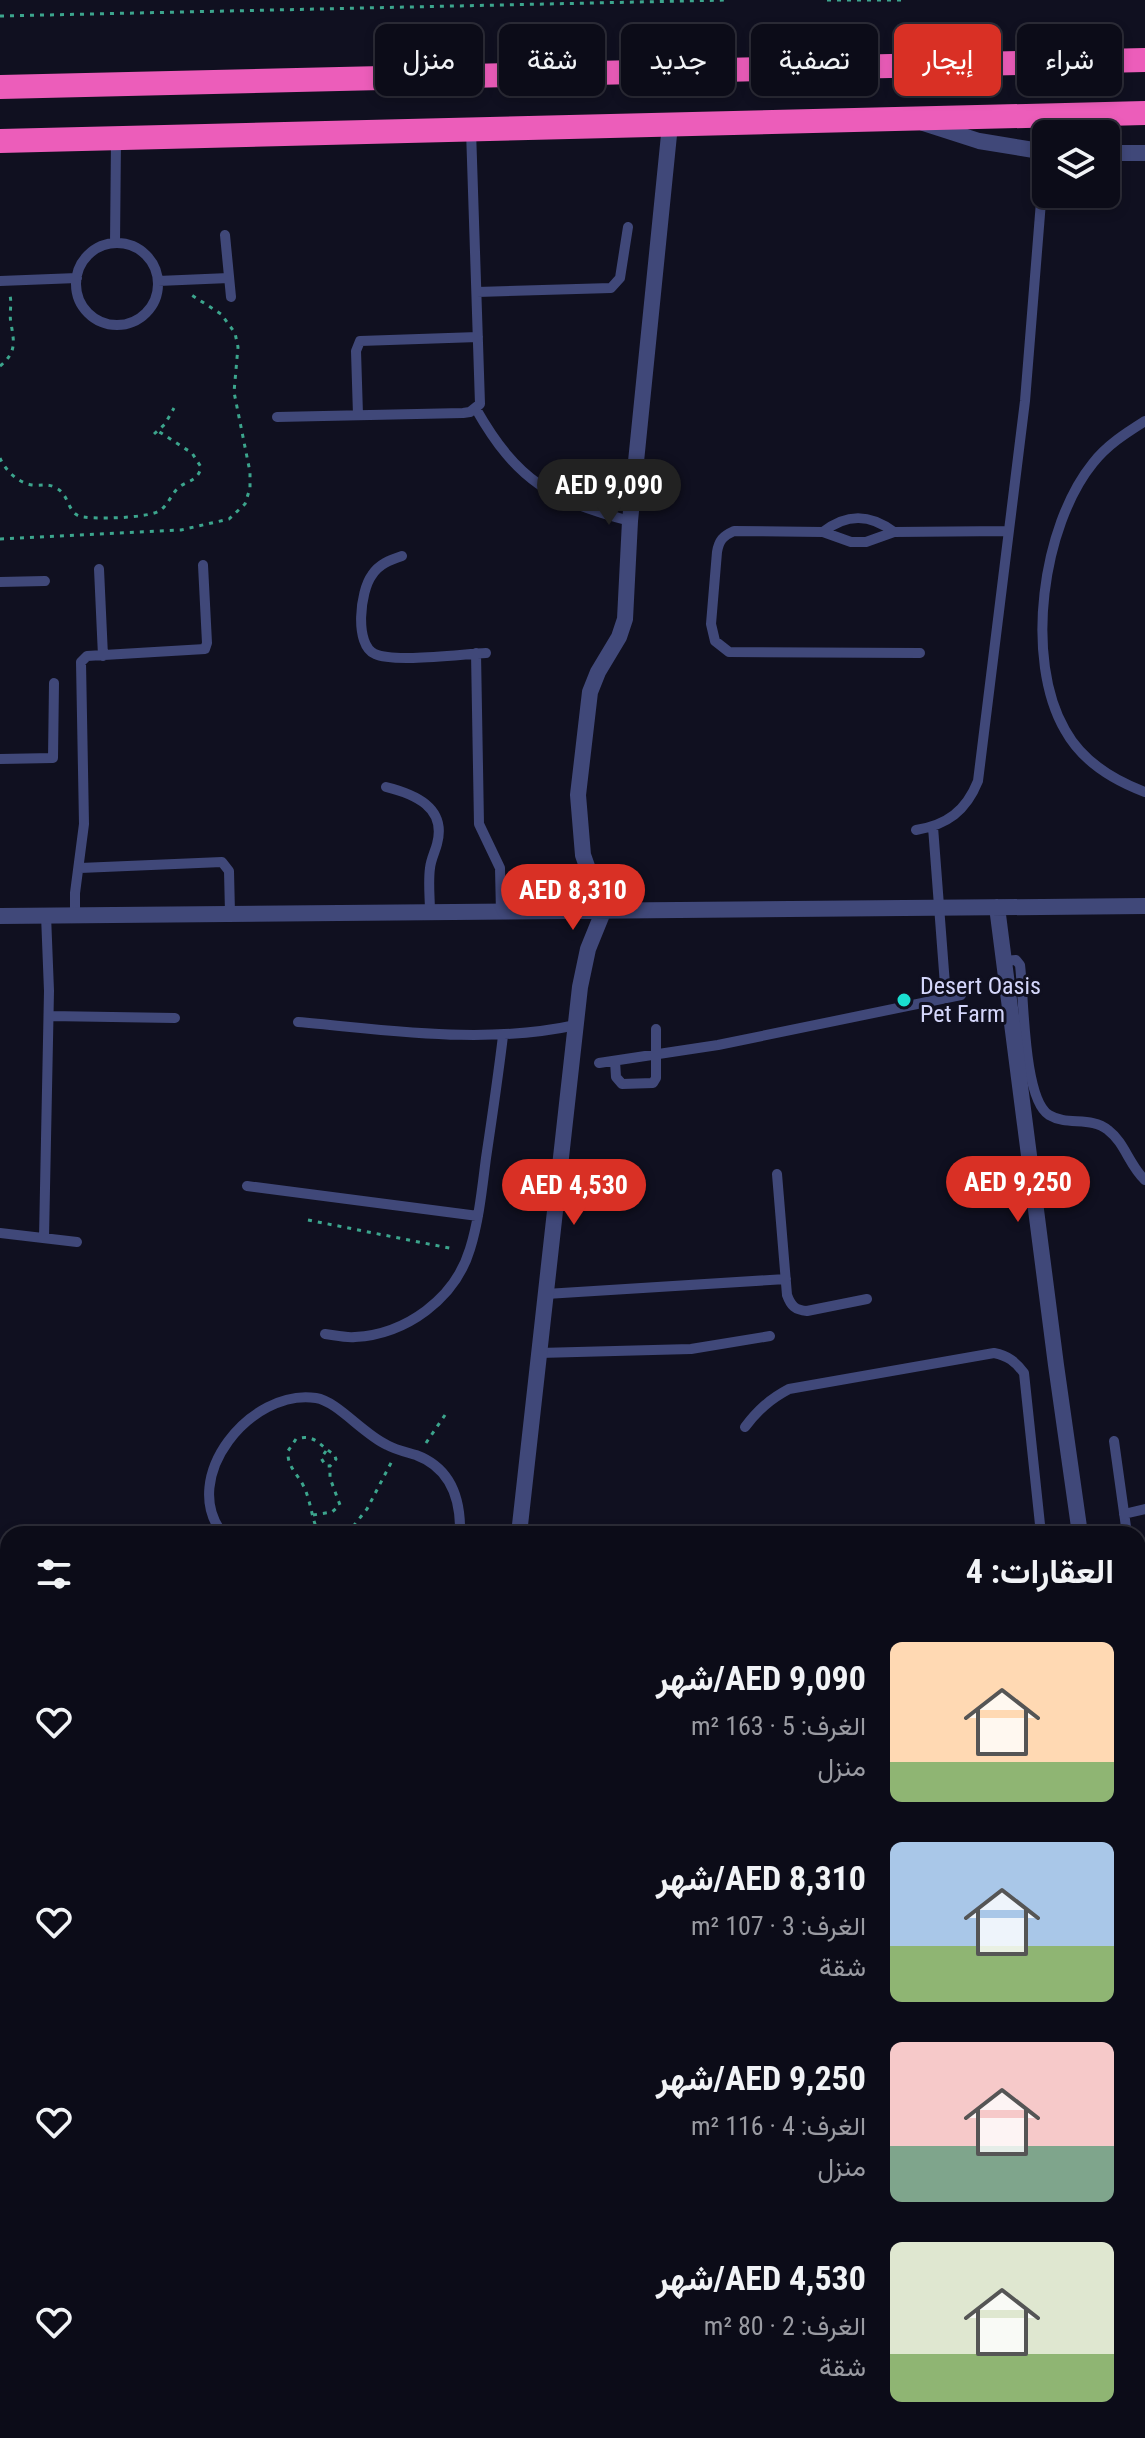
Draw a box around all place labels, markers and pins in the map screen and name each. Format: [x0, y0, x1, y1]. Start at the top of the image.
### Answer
pin: AED 9,090 [517, 459, 701, 527]
pin: AED 8,310 [481, 864, 665, 932]
place label: Desert Oasis Pet Farm [920, 972, 1041, 1028]
marker: Desert Oasis Pet Farm [895, 991, 913, 1009]
pin: AED 9,250 [926, 1156, 1110, 1224]
pin: AED 4,530 [482, 1159, 666, 1227]

